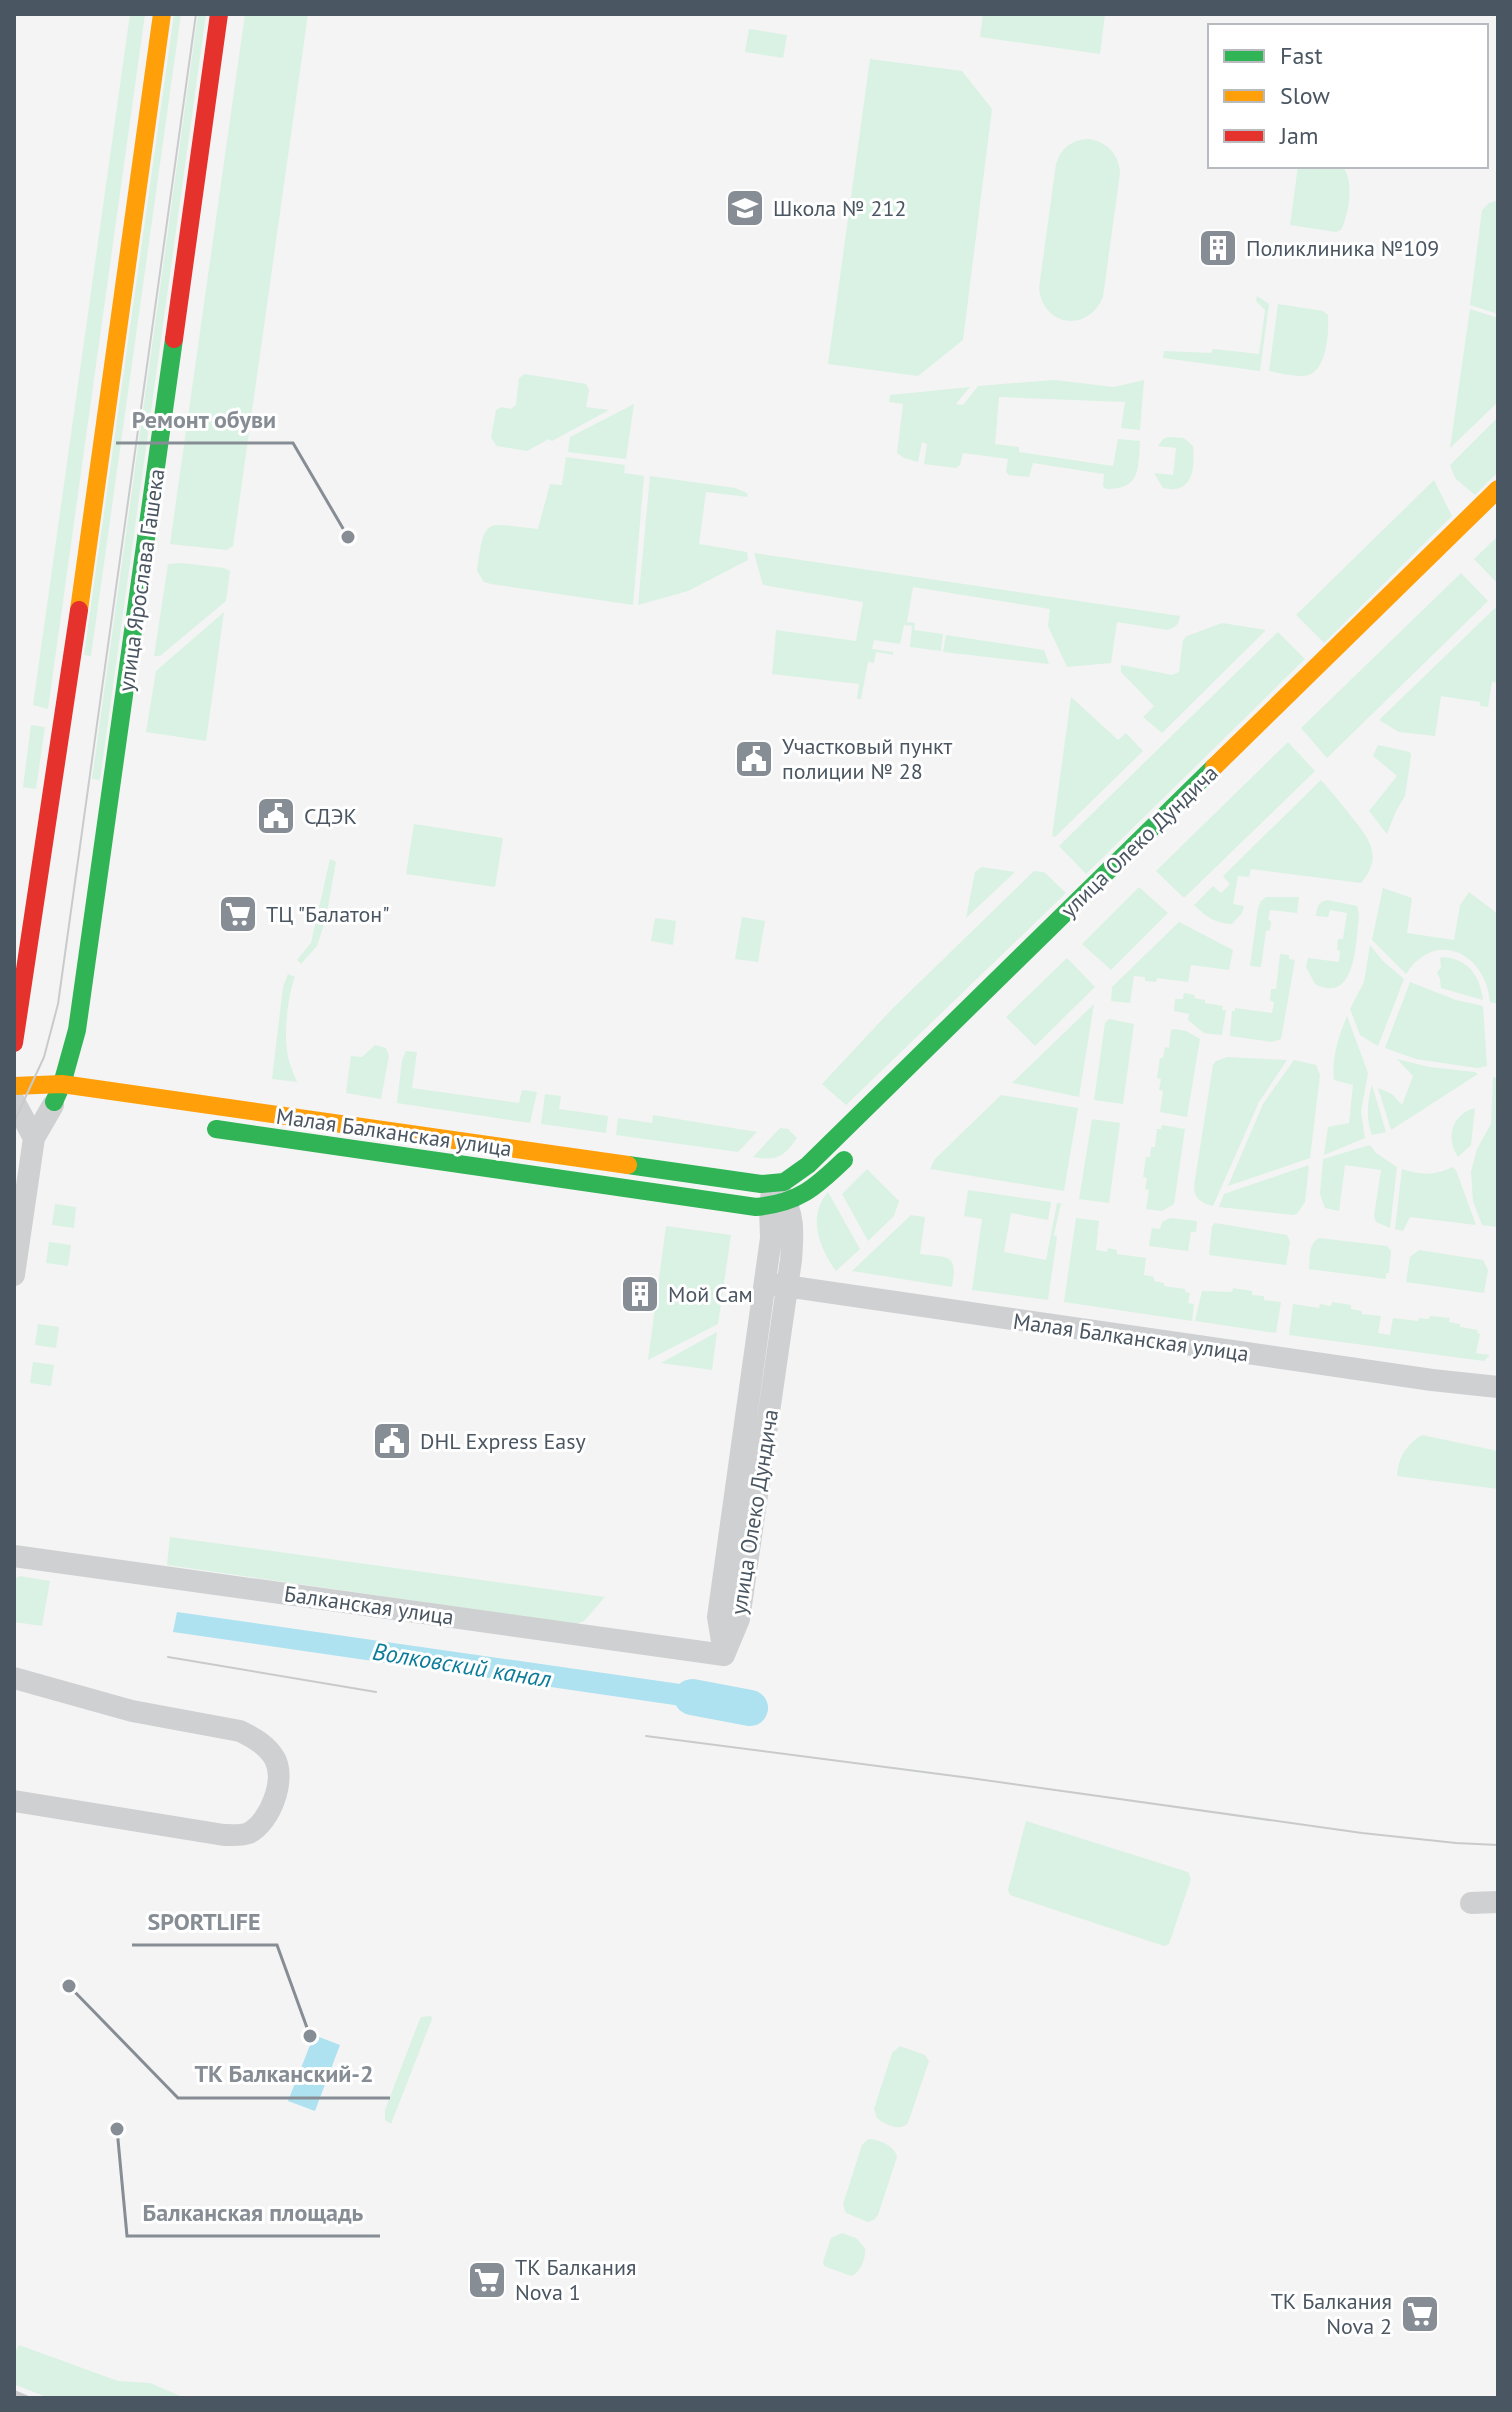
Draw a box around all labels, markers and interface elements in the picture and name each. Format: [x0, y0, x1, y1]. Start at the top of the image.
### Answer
legend [1208, 24, 1488, 168]
text: Fast [1280, 40, 1323, 71]
text: Slow [1280, 80, 1330, 111]
text: Jam [1279, 120, 1318, 151]
school or university icon: Школа № 212 [724, 187, 766, 229]
place label: Школа № 212 [773, 194, 906, 222]
building icon: Поликлиника №109 [1197, 227, 1239, 269]
place label: Поликлиника №109 [1246, 234, 1439, 262]
callout: Ремонт обуви [116, 395, 293, 443]
text: Ремонт обуви [132, 404, 276, 435]
street label: улица Ярослава Гашека [111, 467, 171, 693]
place label: Участковый пункт полиции № 28 [782, 732, 953, 785]
public building icon: Участковый пункт полиции № 28 [733, 738, 775, 780]
street label: улица Олеко Дундича [1055, 759, 1223, 923]
public building icon: СДЭК [255, 795, 297, 837]
place label: СДЭК [304, 802, 357, 830]
supermarket icon: ТЦ "Балатон" [217, 893, 259, 935]
place label: ТЦ "Балатон" [266, 900, 390, 928]
street label: Малая Балканская улица [274, 1102, 514, 1162]
building icon: Мой Сам [619, 1273, 661, 1315]
place label: Мой Сам [668, 1280, 753, 1308]
street label: Малая Балканская улица [1011, 1307, 1251, 1367]
street label: улица Олеко Дундича [724, 1407, 784, 1617]
public building icon: DHL Express Easy [371, 1420, 413, 1462]
place label: DHL Express Easy [420, 1427, 587, 1455]
street label: Балканская улица [282, 1579, 456, 1631]
water label: Волковский канал [370, 1636, 554, 1694]
callout: SPORTLIFE [132, 1897, 277, 1945]
text: SPORTLIFE [147, 1906, 261, 1937]
callout: ТК Балканский-2 [178, 2050, 390, 2098]
text: ТК Балканский-2 [194, 2058, 374, 2089]
callout: Балканская площадь [127, 2188, 380, 2236]
text: Балканская площадь [143, 2197, 364, 2228]
place label: ТК Балкания Nova 1 [515, 2253, 636, 2306]
supermarket icon: ТК Балкания Nova 1 [466, 2259, 508, 2301]
place label: ТК Балкания Nova 2 [1271, 2287, 1392, 2340]
supermarket icon: ТК Балкания Nova 2 [1399, 2293, 1441, 2335]

